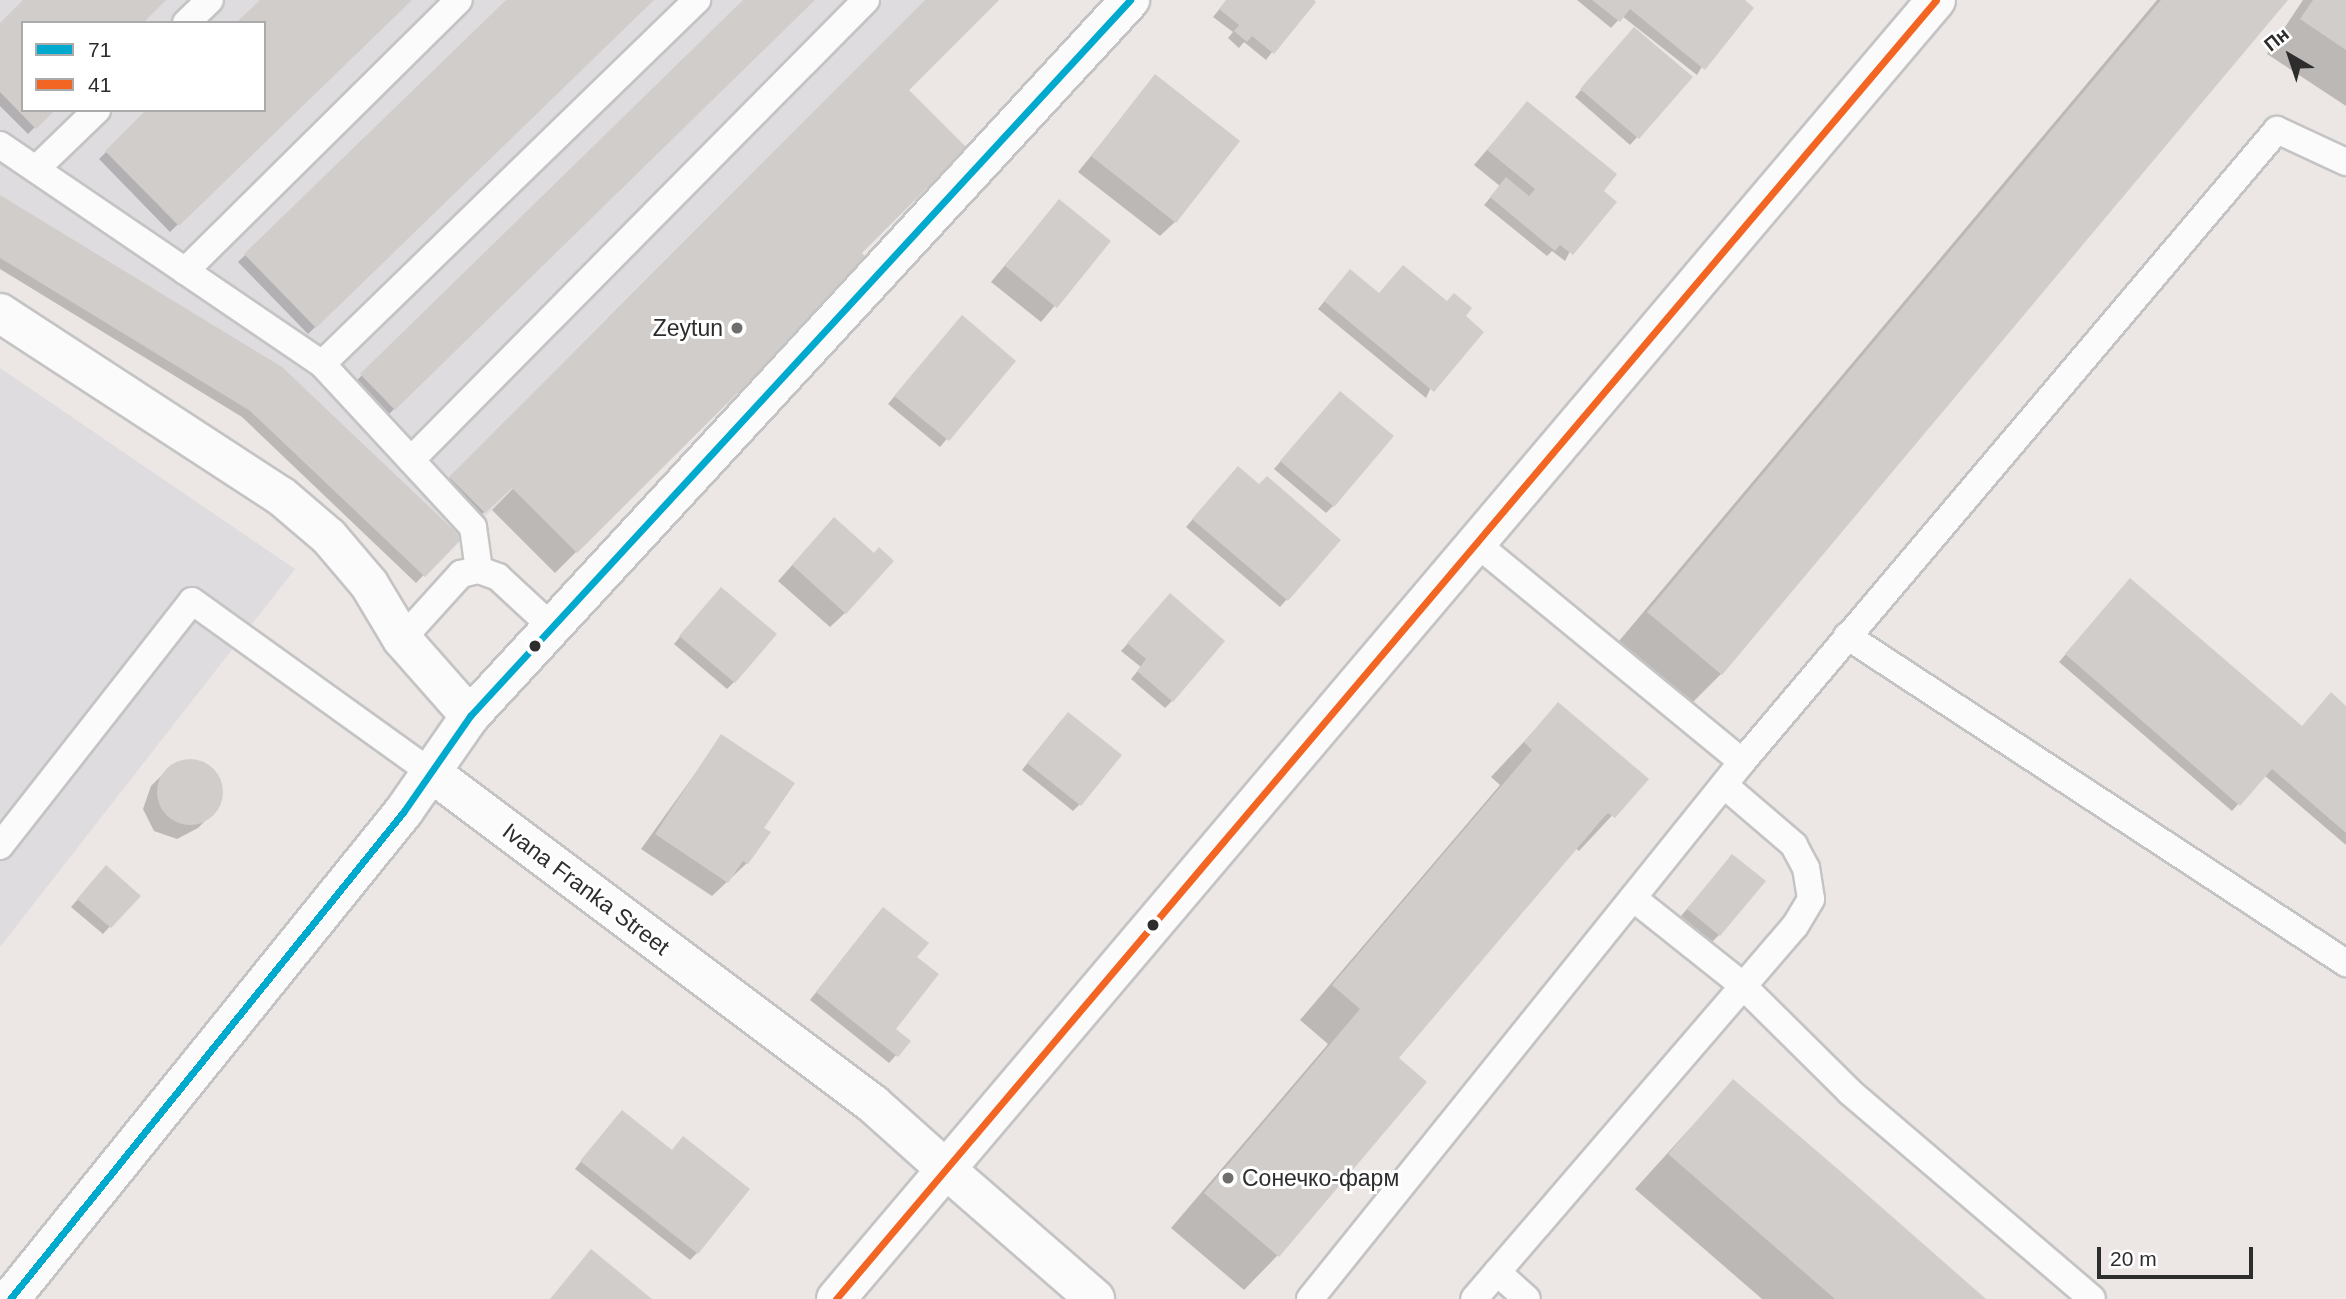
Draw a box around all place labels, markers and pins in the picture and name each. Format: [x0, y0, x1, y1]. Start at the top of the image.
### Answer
place label: Zeytun [653, 314, 723, 342]
marker: Zeytun [729, 320, 745, 336]
unlabelled marker [528, 639, 542, 653]
unlabelled marker [1146, 918, 1160, 932]
place label: Сонечко-фарм [1242, 1164, 1399, 1192]
marker: Сонечко-фарм [1220, 1170, 1236, 1186]

